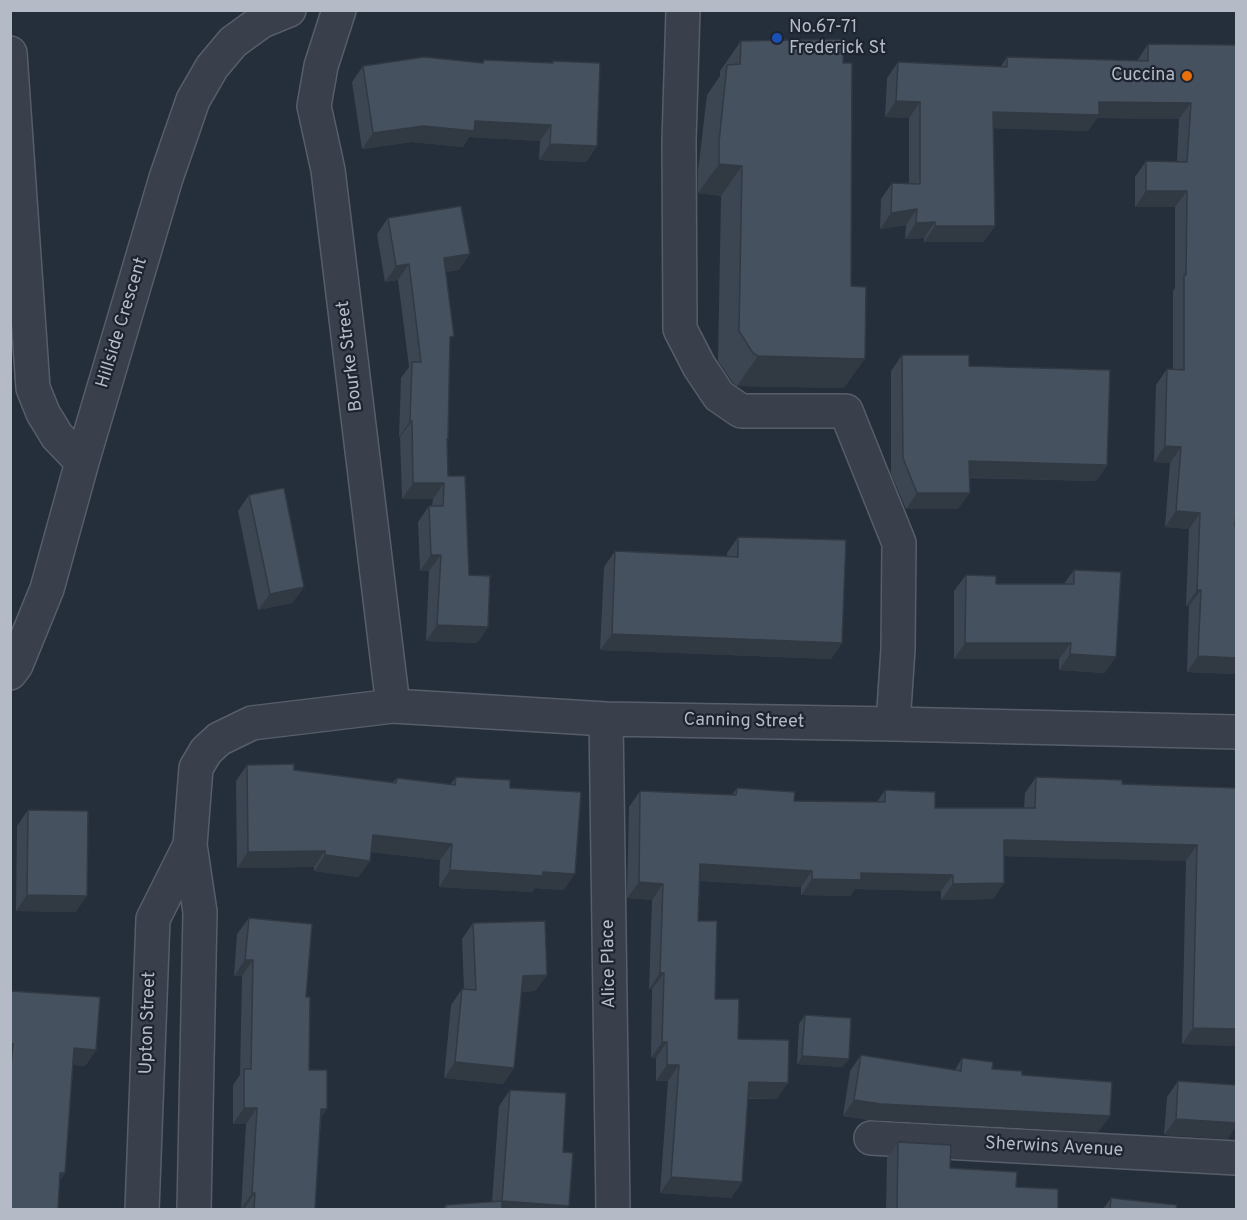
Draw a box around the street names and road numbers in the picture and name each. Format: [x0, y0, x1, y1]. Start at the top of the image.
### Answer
street label: Hillside Crescent [93, 255, 153, 391]
street label: Bourke Street [333, 299, 369, 413]
street label: Canning Street [683, 710, 805, 734]
street label: Alice Place [598, 919, 622, 1009]
street label: Upton Street [136, 971, 162, 1075]
street label: Sherwins Avenue [984, 1134, 1124, 1162]

